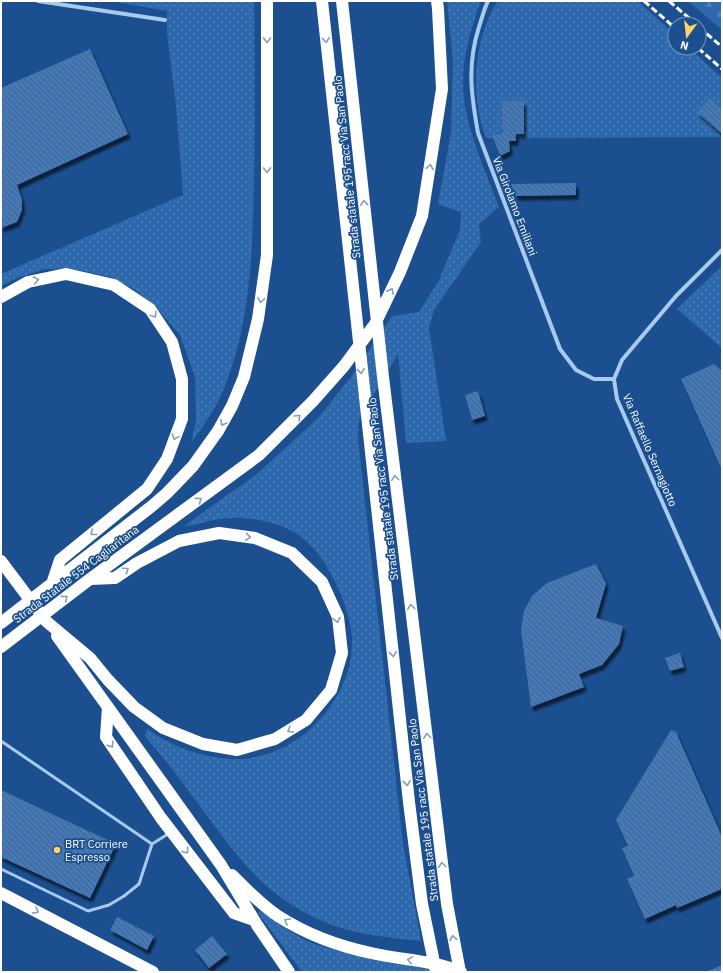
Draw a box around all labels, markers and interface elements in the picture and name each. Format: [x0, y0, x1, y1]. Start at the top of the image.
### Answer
north arrow [667, 16, 707, 56]
one-way arrow [263, 37, 271, 43]
one-way arrow [322, 37, 331, 43]
text: N [679, 38, 690, 53]
street label: Strada statale 195 racc Via San Paolo [330, 75, 364, 259]
street label: Via Girolamo Emiliani [490, 154, 540, 258]
one-way arrow [425, 164, 434, 170]
one-way arrow [263, 167, 271, 173]
one-way arrow [360, 200, 369, 206]
one-way arrow [33, 277, 39, 285]
one-way arrow [386, 287, 394, 295]
one-way arrow [257, 297, 266, 303]
one-way arrow [149, 310, 156, 317]
one-way arrow [357, 367, 366, 374]
street label: Via Raffaello Sernagiotto [620, 391, 680, 509]
street label: Strada statale 195 racc Via San Paolo [365, 397, 401, 581]
one-way arrow [293, 414, 301, 422]
one-way arrow [220, 419, 227, 426]
one-way arrow [172, 433, 180, 440]
one-way arrow [391, 475, 400, 481]
one-way arrow [194, 498, 201, 505]
street label: Strada Statale 554 Cagliaritana [10, 522, 142, 626]
one-way arrow [90, 529, 97, 536]
one-way arrow [245, 532, 251, 541]
one-way arrow [122, 568, 129, 575]
one-way arrow [61, 595, 68, 602]
one-way arrow [407, 604, 416, 610]
one-way arrow [333, 617, 341, 623]
one-way arrow [388, 651, 397, 657]
street label: Strada statale 195 racc Via San Paolo [405, 718, 441, 902]
one-way arrow [287, 725, 294, 732]
one-way arrow [422, 733, 431, 739]
one-way arrow [106, 740, 113, 747]
one-way arrow [403, 780, 412, 786]
place label: BRT Corriere Espresso [65, 837, 128, 864]
marker: BRT Corriere Espresso [52, 845, 62, 855]
one-way arrow [181, 846, 188, 853]
one-way arrow [438, 862, 447, 868]
one-way arrow [31, 906, 39, 914]
one-way arrow [284, 918, 291, 925]
one-way arrow [450, 935, 458, 941]
one-way arrow [406, 956, 413, 965]

